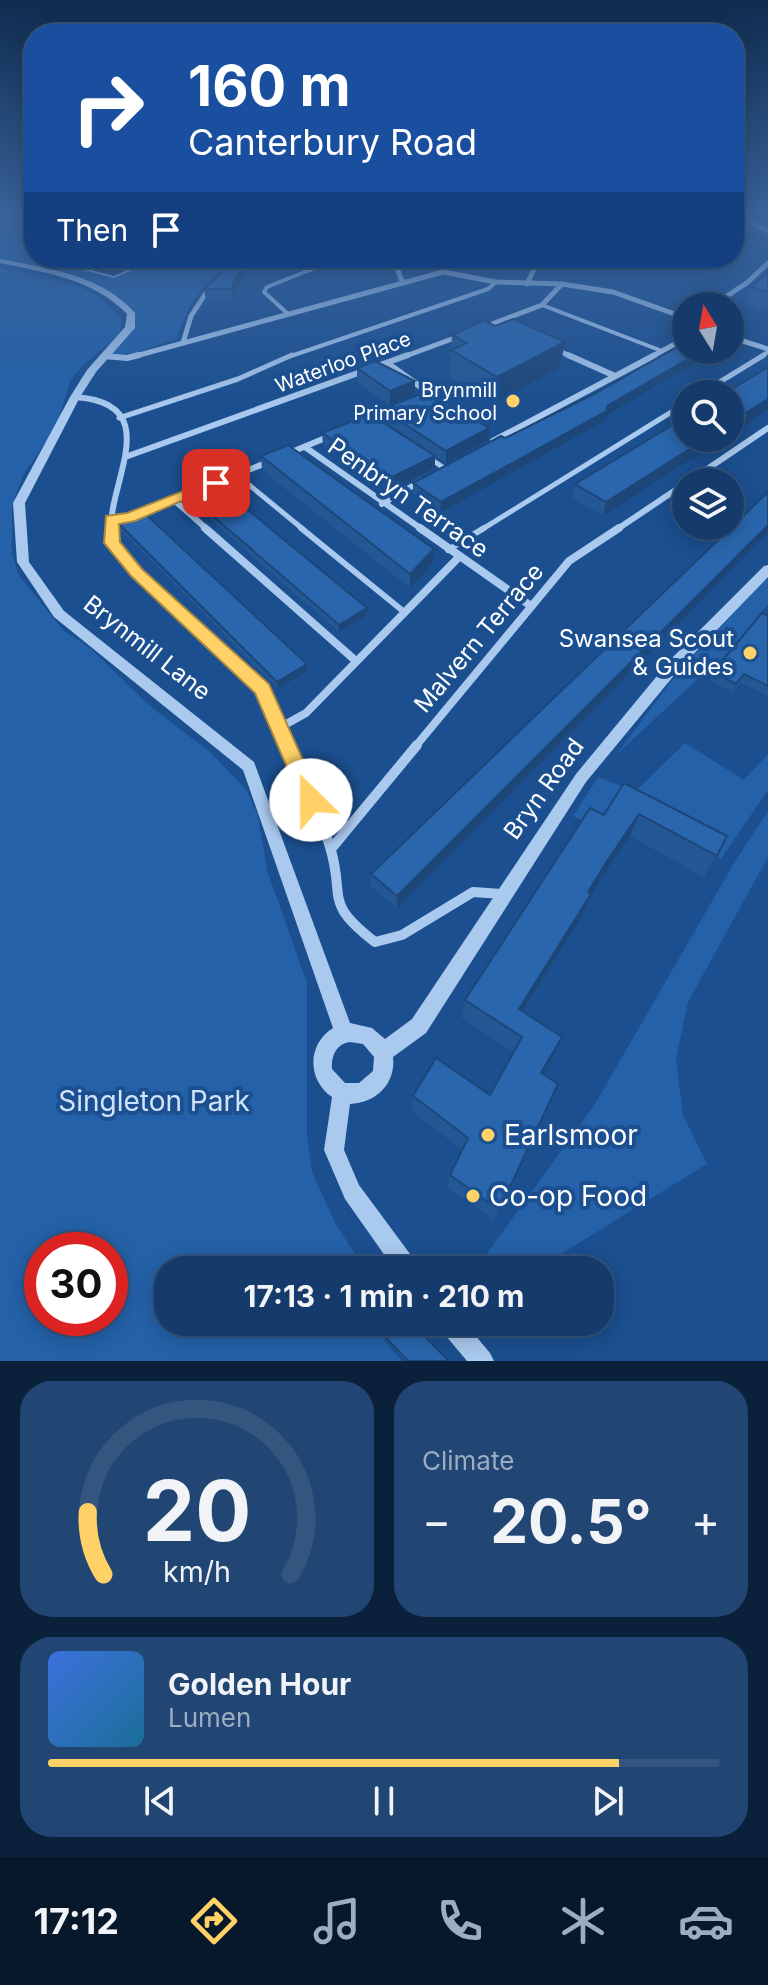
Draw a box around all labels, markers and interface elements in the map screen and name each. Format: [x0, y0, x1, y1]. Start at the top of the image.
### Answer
text: 160 m [188, 52, 351, 120]
icon: right [56, 56, 160, 160]
text: Canterbury Road [188, 120, 477, 164]
icon: arrive [144, 208, 188, 252]
text: Then [56, 212, 128, 248]
north arrow [672, 292, 744, 364]
map controls [672, 292, 744, 540]
street label: Waterloo Place [272, 326, 414, 398]
place label: Brynmill Primary School [353, 378, 497, 425]
button: search [672, 380, 744, 452]
marker: Brynmill Primary School [504, 392, 522, 410]
street label: Penbryn Terrace [323, 431, 494, 564]
pin [182, 449, 250, 517]
icon: arrive [194, 461, 238, 505]
button: layers [672, 468, 744, 540]
street label: Malvern Terrace [408, 557, 549, 718]
street label: Brynmill Lane [78, 589, 217, 706]
place label: Swansea Scout & Guides [559, 624, 734, 681]
marker: Swansea Scout & Guides [741, 644, 759, 662]
street label: Bryn Road [497, 733, 590, 845]
position arrow [269, 758, 353, 842]
park label: Singleton Park [58, 1084, 250, 1118]
place label: Earlsmoor [504, 1118, 638, 1152]
marker: Earlsmoor [479, 1126, 497, 1144]
place label: Co-op Food [489, 1179, 647, 1213]
marker: Co-op Food [464, 1187, 482, 1205]
speed limit sign: 30 [24, 1232, 128, 1336]
text: 17:13 · 1 min · 210 m [244, 1278, 524, 1314]
text: Climate [422, 1445, 514, 1476]
text: 20 [143, 1460, 251, 1561]
text: 20.5° [490, 1485, 652, 1557]
text: − [422, 1494, 451, 1548]
text: + [691, 1494, 720, 1548]
text: km/h [163, 1554, 231, 1589]
text: Golden Hour [168, 1666, 351, 1702]
text: Lumen [168, 1702, 251, 1733]
icon: previous [138, 1779, 182, 1823]
icon: pause [362, 1779, 406, 1823]
icon: next [586, 1779, 630, 1823]
icon: directions [186, 1893, 242, 1949]
icon: music [309, 1893, 365, 1949]
icon: phone [432, 1893, 488, 1949]
icon: climate [555, 1893, 611, 1949]
icon: car [678, 1893, 734, 1949]
text: 17:12 [34, 1899, 119, 1943]

